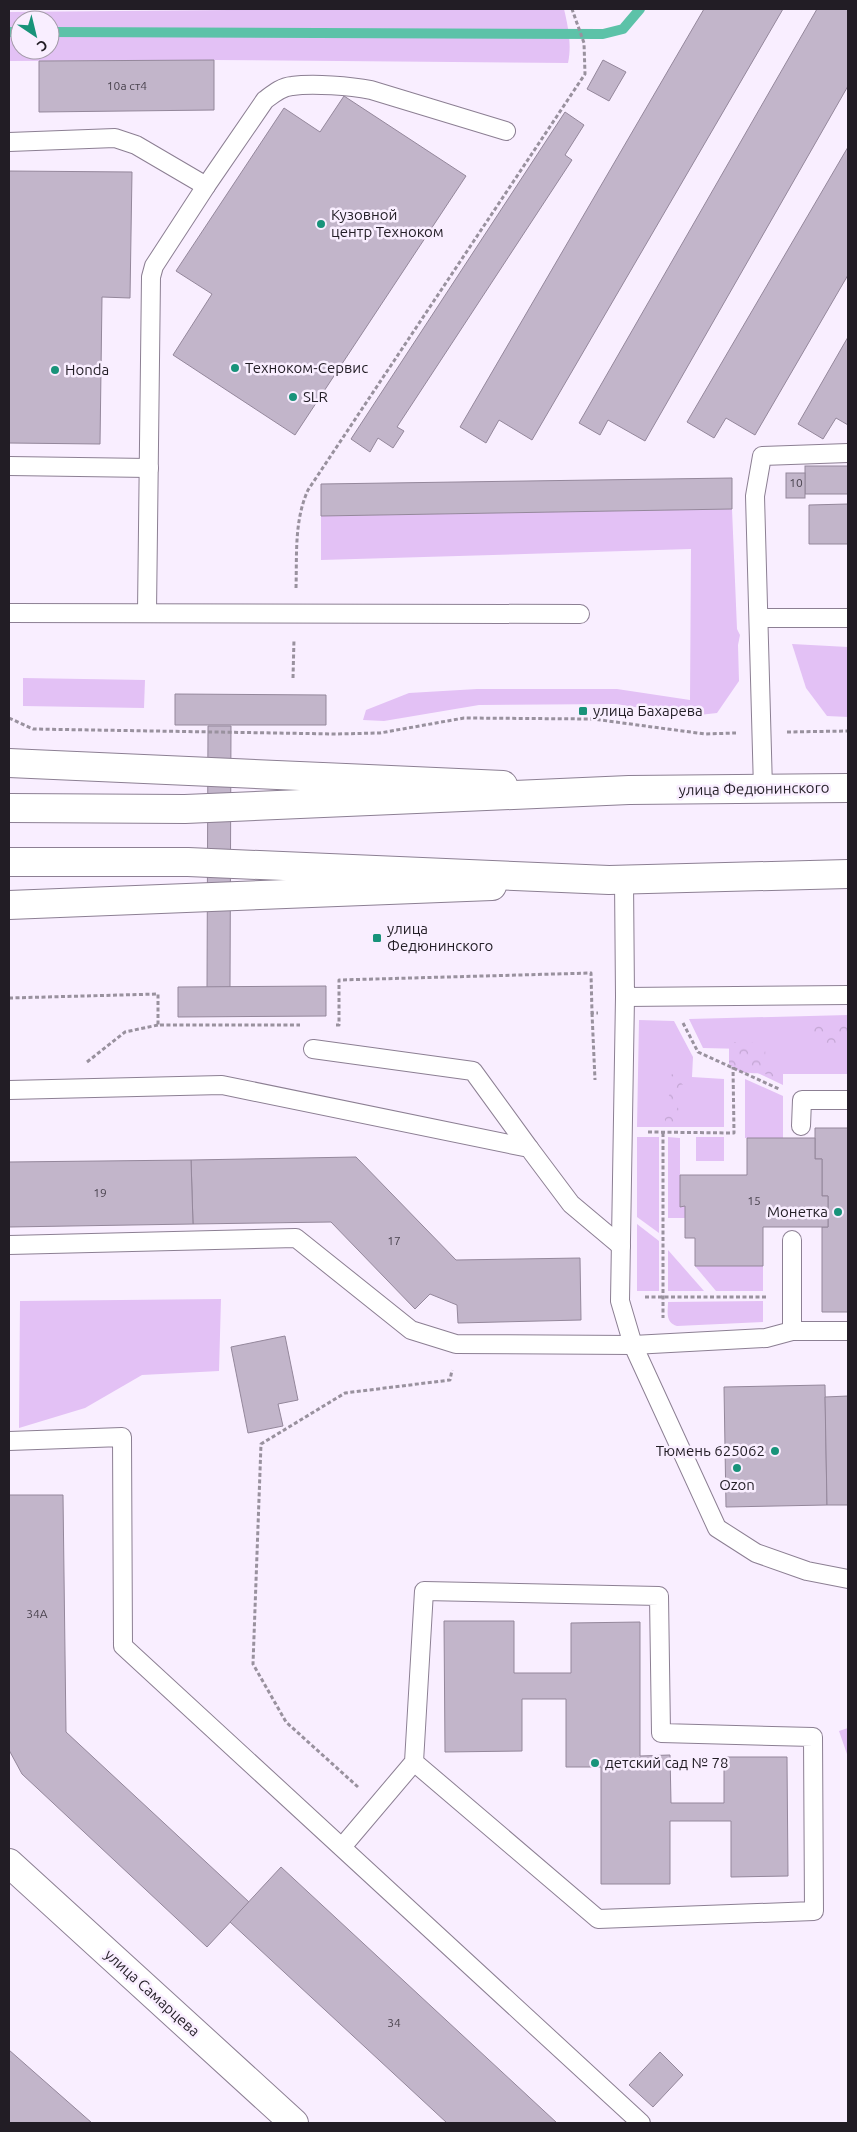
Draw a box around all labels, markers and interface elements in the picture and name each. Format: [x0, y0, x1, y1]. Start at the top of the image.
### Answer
north arrow [10, 10, 60, 60]
text: С [34, 37, 51, 55]
house number: 10а ст4 [107, 79, 147, 92]
place label: Кузовной центр Техноком [331, 206, 444, 240]
marker: Кузовной центр Техноком [315, 218, 327, 230]
place label: Техноком-Сервис [245, 359, 368, 376]
place label: Honda [65, 361, 109, 378]
marker: Техноком-Сервис [229, 362, 241, 374]
marker: Honda [49, 364, 61, 376]
place label: SLR [303, 388, 328, 405]
marker: SLR [287, 391, 299, 403]
house number: 10 [789, 476, 803, 489]
place label: улица Бахарева [593, 702, 703, 719]
marker: улица Бахарева [577, 705, 589, 717]
street label: улица Федюнинского [678, 779, 830, 798]
place label: улица Федюнинского [387, 920, 493, 954]
marker: улица Федюнинского [371, 932, 383, 944]
house number: 19 [93, 1186, 107, 1199]
house number: 15 [747, 1194, 761, 1207]
place label: Монетка [767, 1203, 828, 1220]
marker: Монетка [832, 1206, 844, 1218]
house number: 17 [387, 1234, 401, 1247]
place label: Тюмень 625062 [656, 1442, 765, 1459]
marker: Тюмень 625062 [769, 1445, 781, 1457]
marker: Ozon [731, 1462, 743, 1474]
place label: Ozon [719, 1476, 755, 1493]
house number: 34А [26, 1607, 48, 1620]
place label: детский сад № 78 [605, 1754, 728, 1771]
marker: детский сад № 78 [589, 1757, 601, 1769]
street label: улица Самарцева [101, 1946, 203, 2040]
house number: 34 [387, 2016, 401, 2029]

